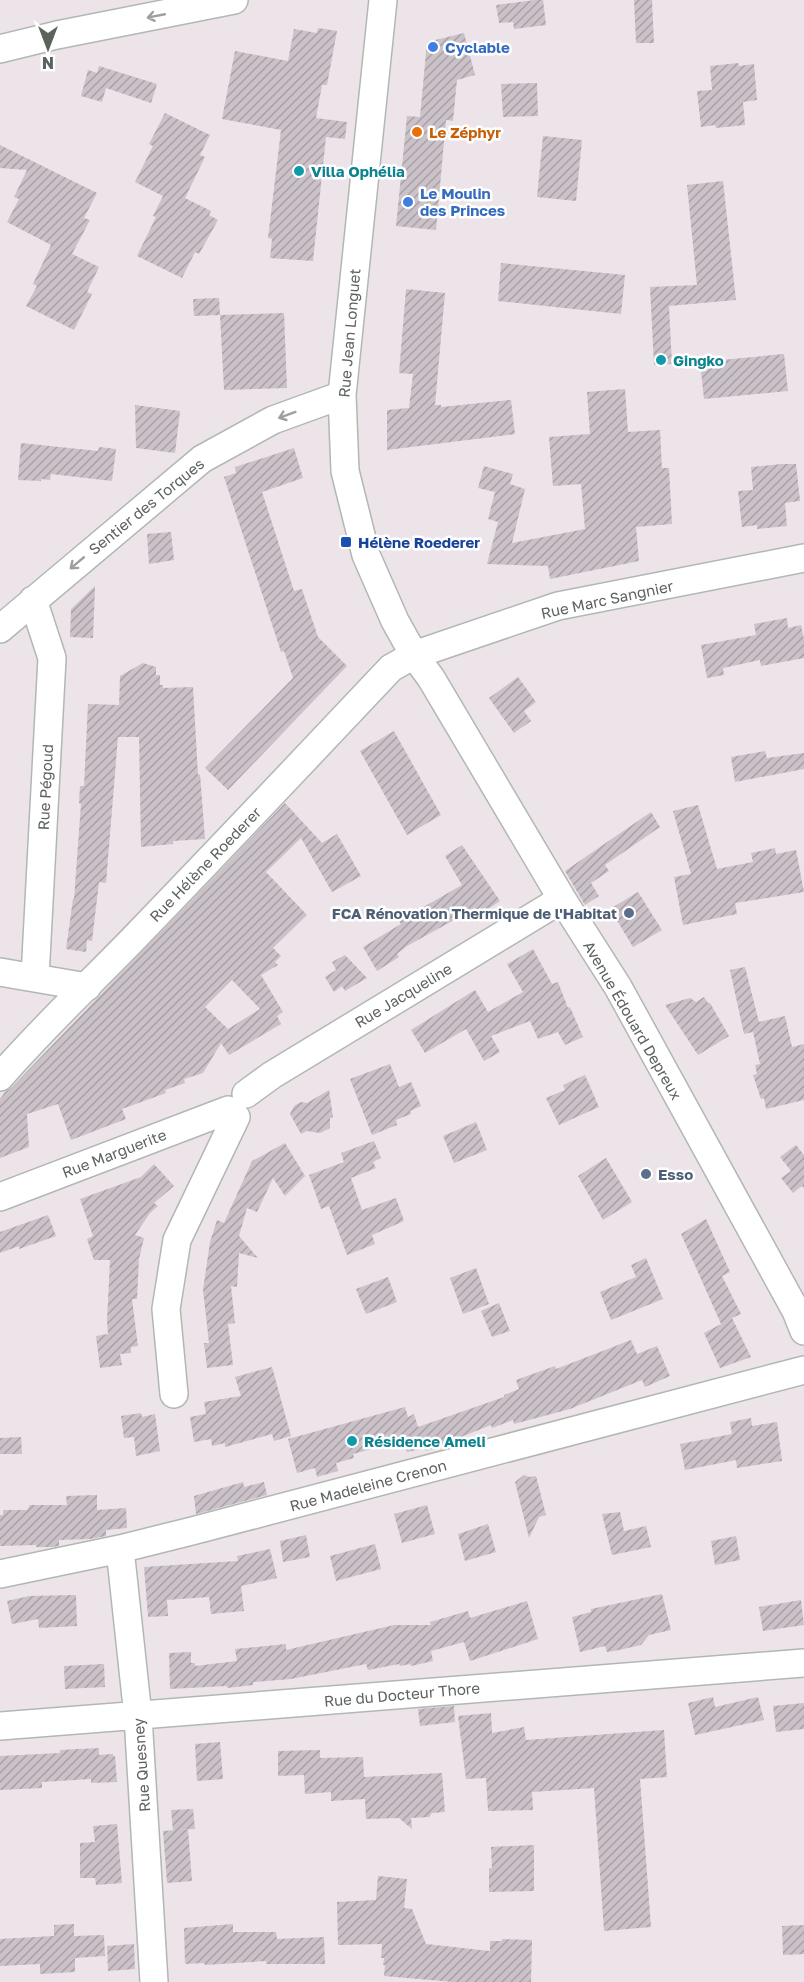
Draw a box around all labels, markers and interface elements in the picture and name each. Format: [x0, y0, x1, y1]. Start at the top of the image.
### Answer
one-way arrow [147, 11, 167, 22]
north arrow [18, 18, 78, 78]
place label: Cyclable [445, 38, 510, 56]
marker: Cyclable [426, 40, 440, 54]
text: N [42, 53, 54, 73]
place label: Le Zéphyr [429, 123, 501, 141]
marker: Le Zéphyr [410, 125, 424, 139]
place label: Villa Ophélia [311, 162, 405, 180]
marker: Villa Ophélia [292, 164, 306, 178]
place label: Le Moulin des Princes [420, 184, 505, 219]
marker: Le Moulin des Princes [401, 195, 415, 209]
street label: Rue Jean Longuet [334, 268, 364, 398]
place label: Gingko [673, 351, 724, 369]
marker: Gingko [654, 353, 668, 367]
one-way arrow [278, 410, 296, 421]
street label: Sentier des Torques [85, 454, 207, 558]
place label: Hélène Roederer [358, 533, 480, 551]
marker: Hélène Roederer [339, 535, 353, 549]
one-way arrow [69, 557, 85, 570]
street label: Rue Marc Sangnier [539, 576, 675, 622]
street label: Rue Pégoud [34, 743, 56, 831]
street label: Rue Hélène Roederer [146, 803, 265, 925]
place label: FCA Rénovation Thermique de l'Habitat [332, 904, 617, 922]
marker: FCA Rénovation Thermique de l'Habitat [622, 906, 636, 920]
street label: Avenue Édouard Depreux [580, 937, 686, 1103]
street label: Rue Jacqueline [351, 959, 455, 1031]
street label: Rue Marguerite [59, 1125, 169, 1181]
place label: Esso [658, 1165, 693, 1183]
marker: Esso [639, 1167, 653, 1181]
place label: Résidence Ameli [364, 1432, 486, 1450]
marker: Résidence Ameli [345, 1434, 359, 1448]
street label: Rue Madeleine Crenon [288, 1455, 448, 1515]
street label: Rue du Docteur Thore [323, 1678, 481, 1710]
street label: Rue Quesney [129, 1717, 153, 1813]

